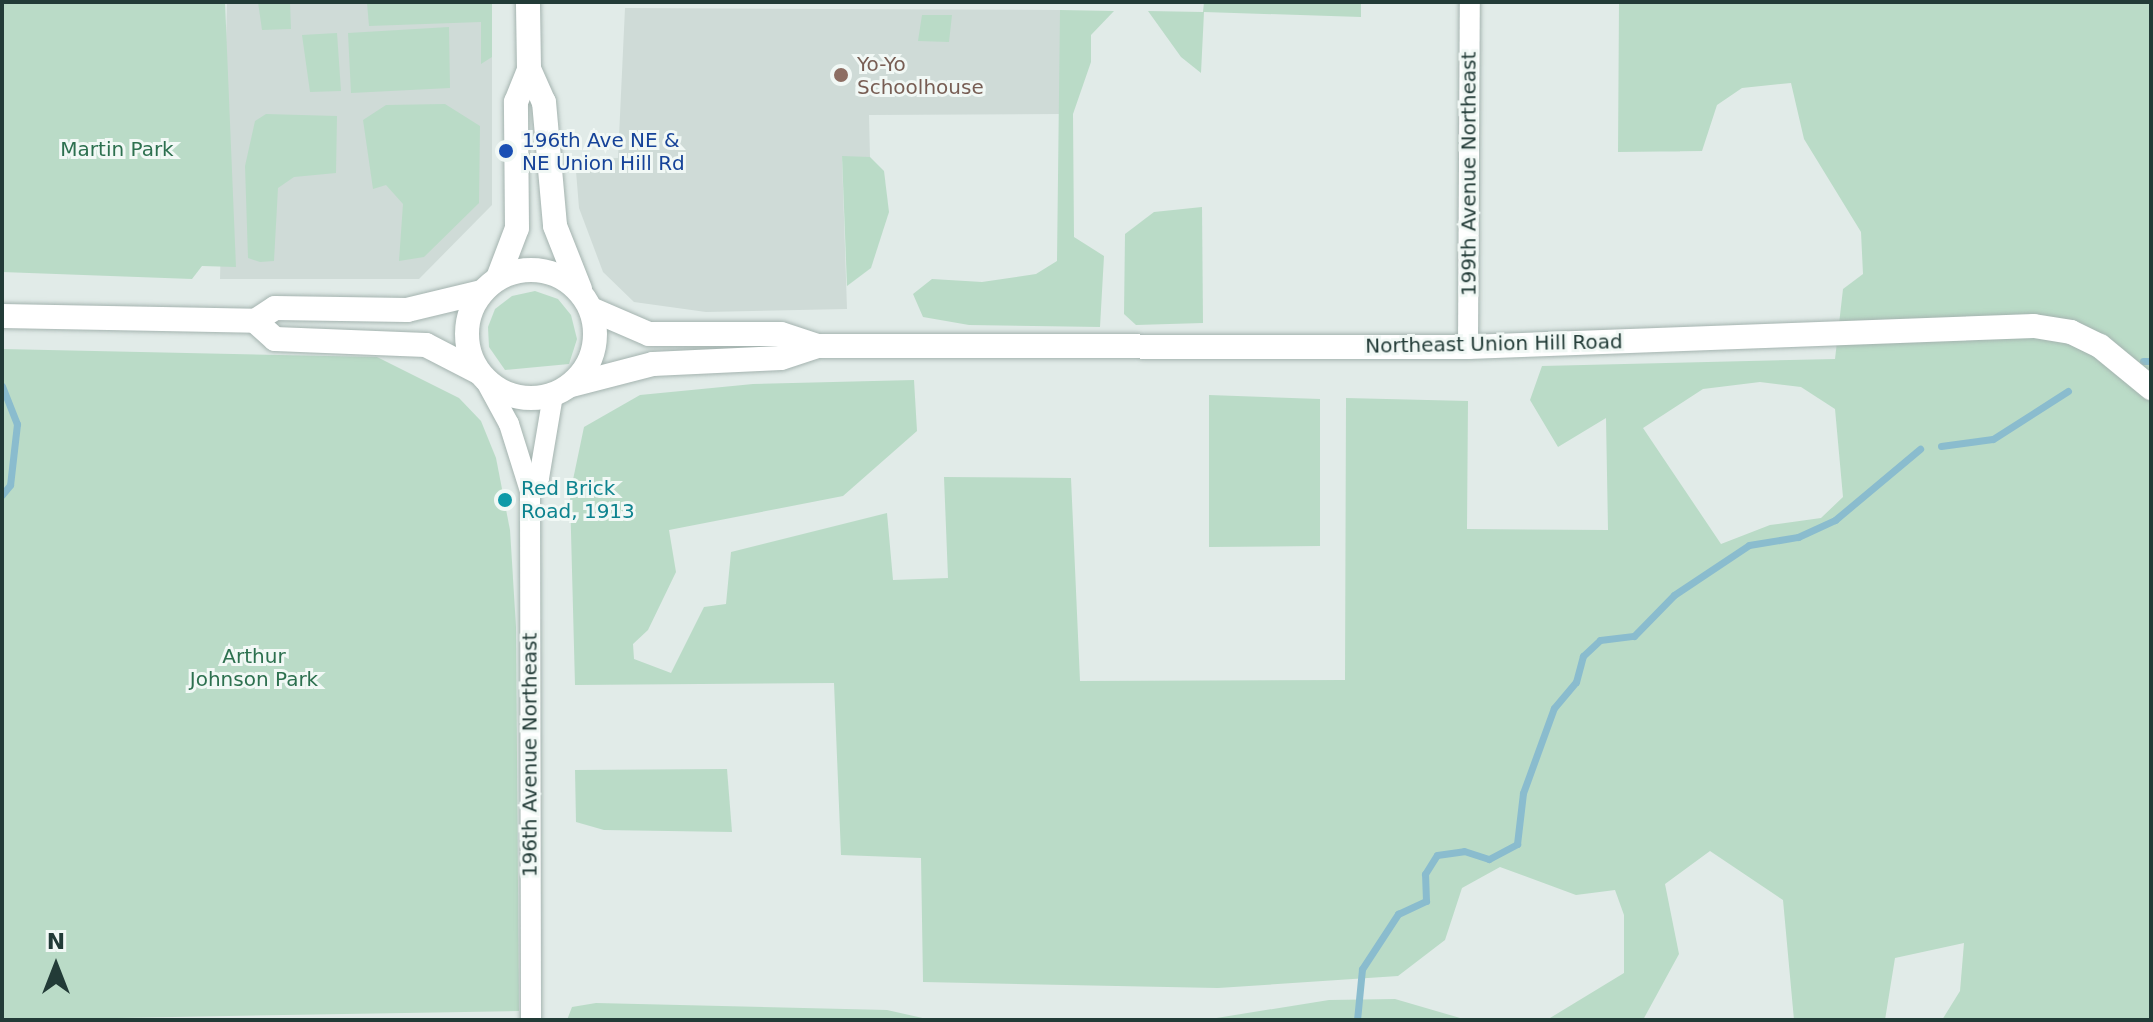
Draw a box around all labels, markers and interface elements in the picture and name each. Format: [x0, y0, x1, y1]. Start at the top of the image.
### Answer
place label: Yo-Yo Schoolhouse [857, 52, 984, 99]
street label: 199th Avenue Northeast [1457, 52, 1481, 296]
marker: Yo-Yo Schoolhouse [832, 66, 850, 84]
place label: 196th Ave NE & NE Union Hill Rd [522, 128, 685, 175]
park label: Martin Park [60, 137, 174, 161]
marker: 196th Ave NE & NE Union Hill Rd [497, 142, 515, 160]
street label: Northeast Union Hill Road [1365, 330, 1623, 358]
place label: Red Brick Road, 1913 [521, 476, 635, 523]
marker: Red Brick Road, 1913 [496, 491, 514, 509]
street label: 196th Avenue Northeast [518, 633, 542, 877]
park label: Arthur Johnson Park [190, 644, 318, 691]
north arrow [16, 926, 96, 1006]
text: N [47, 929, 65, 954]

